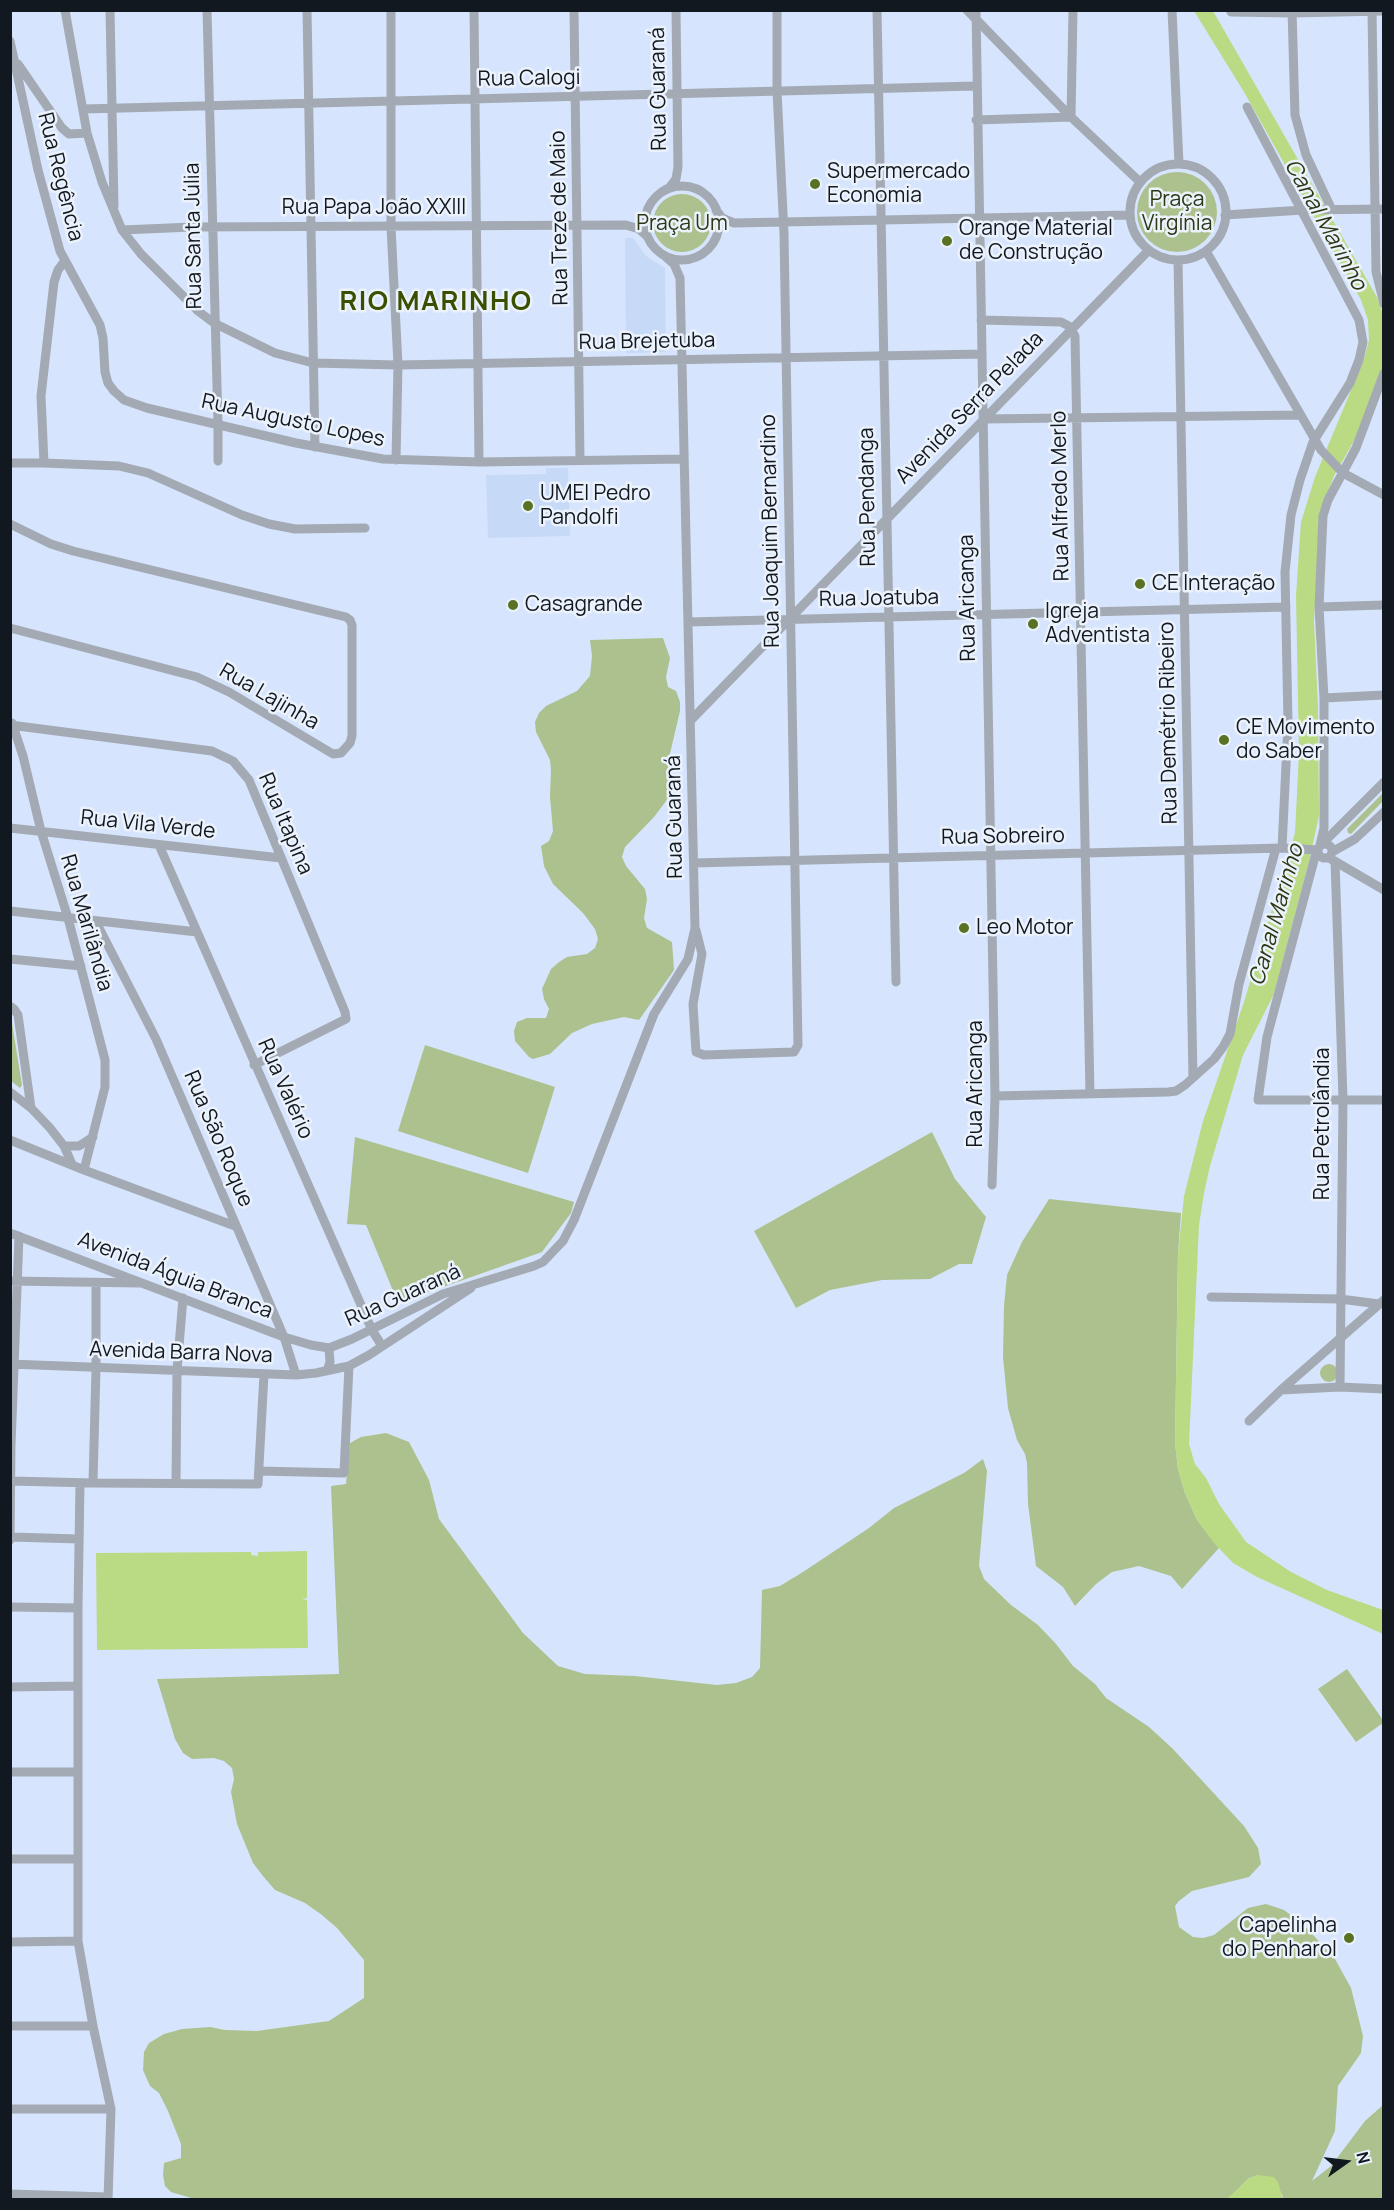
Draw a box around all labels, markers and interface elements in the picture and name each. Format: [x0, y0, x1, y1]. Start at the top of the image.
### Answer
street label: Rua Guaraná [645, 27, 673, 151]
street label: Rua Calogi [477, 66, 581, 92]
street label: Rua Regência [32, 110, 88, 244]
street label: Rua Treze de Maio [546, 130, 574, 306]
water label: Canal Marinho [1278, 155, 1372, 295]
place label: Supermercado Economia [827, 159, 970, 209]
street label: Rua Santa Júlia [180, 162, 208, 310]
marker: Supermercado Economia [808, 177, 822, 191]
park label: Praça Virgínia [1142, 187, 1212, 237]
street label: Rua Papa João XXIII [282, 195, 466, 221]
park label: Praça Um [636, 211, 728, 237]
place label: Orange Material de Construção [959, 216, 1113, 266]
marker: Orange Material de Construção [940, 234, 954, 248]
district label: RIO MARINHO [339, 286, 533, 318]
street label: Avenida Serra Pelada [891, 327, 1049, 489]
street label: Rua Brejetuba [578, 328, 716, 356]
street label: Rua Augusto Lopes [199, 389, 387, 453]
street label: Rua Alfredo Merlo [1047, 410, 1075, 582]
street label: Rua Joaquim Bernardino [756, 414, 786, 648]
street label: Rua Pendanga [854, 427, 882, 567]
place label: UMEI Pedro Pandolfi [540, 481, 651, 531]
marker: UMEI Pedro Pandolfi [521, 499, 535, 513]
street label: Rua Aricanga [954, 534, 982, 662]
place label: CE Interação [1152, 571, 1275, 597]
marker: CE Interação [1133, 577, 1147, 591]
street label: Rua Joatuba [819, 585, 939, 613]
place label: Casagrande [525, 592, 643, 618]
marker: Casagrande [506, 598, 520, 612]
place label: Igreja Adventista [1045, 599, 1150, 649]
marker: Igreja Adventista [1026, 617, 1040, 631]
street label: Rua Demétrio Ribeiro [1155, 621, 1183, 825]
street label: Rua Lajinha [215, 658, 323, 736]
place label: CE Movimento do Saber [1236, 715, 1375, 765]
marker: CE Movimento do Saber [1217, 733, 1231, 747]
street label: Rua Guaraná [661, 755, 689, 879]
street label: Rua Itapina [252, 769, 318, 879]
street label: Rua Vila Verde [79, 805, 217, 845]
street label: Rua Sobreiro [941, 823, 1065, 851]
water label: Canal Marinho [1244, 841, 1310, 989]
street label: Rua Marilândia [54, 852, 118, 994]
place label: Leo Motor [976, 915, 1074, 941]
marker: Leo Motor [957, 921, 971, 935]
street label: Rua Aricanga [963, 1020, 989, 1148]
street label: Rua Valério [252, 1035, 318, 1143]
street label: Rua Petrolândia [1310, 1048, 1336, 1200]
street label: Rua São Roque [178, 1067, 258, 1211]
street label: Avenida Águia Branca [74, 1227, 276, 1325]
street label: Rua Guaraná [341, 1259, 465, 1333]
street label: Avenida Barra Nova [89, 1337, 273, 1369]
place label: Capelinha do Penharol [1222, 1913, 1337, 1963]
marker: Capelinha do Penharol [1342, 1931, 1356, 1945]
north arrow [1316, 2132, 1376, 2192]
text: N [1351, 2149, 1376, 2166]

